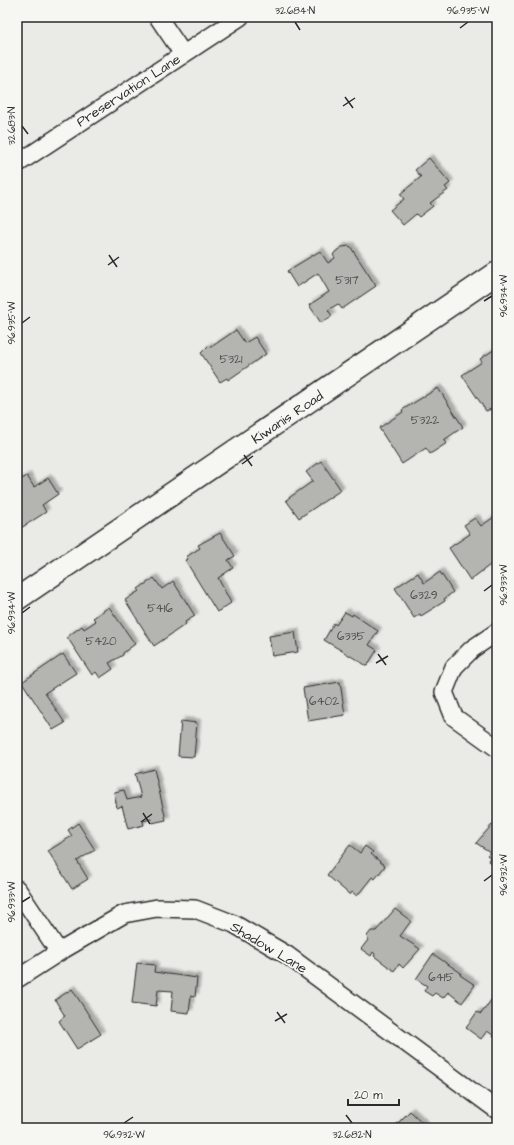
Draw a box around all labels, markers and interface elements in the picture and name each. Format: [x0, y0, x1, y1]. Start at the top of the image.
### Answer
text: 32.684°N [275, 4, 315, 18]
text: 96.935°W [447, 4, 490, 18]
street label: Preservation Lane [73, 49, 185, 132]
text: 32.683°N [5, 107, 19, 145]
house number: 5317 [335, 272, 359, 289]
text: 96.934°W [497, 274, 511, 317]
text: 96.935°W [5, 301, 19, 344]
house number: 5321 [219, 351, 243, 368]
street label: Kiwanis Road [248, 386, 328, 449]
house number: 5322 [411, 412, 439, 429]
text: 96.933°W [497, 564, 511, 605]
house number: 6329 [410, 587, 438, 604]
text: 96.934°W [5, 591, 19, 634]
house number: 5416 [147, 600, 173, 617]
house number: 6335 [337, 628, 366, 645]
house number: 5420 [85, 633, 117, 650]
house number: 6402 [309, 693, 339, 710]
text: 96.932°W [497, 854, 511, 896]
text: 96.933°W [5, 881, 19, 922]
street label: Shadow Lane [226, 917, 311, 979]
house number: 6415 [428, 969, 454, 986]
scale bar [348, 1081, 399, 1107]
text: 20 m [354, 1087, 383, 1104]
text: 96.932°W [103, 1128, 145, 1142]
text: 32.682°N [332, 1128, 372, 1142]

